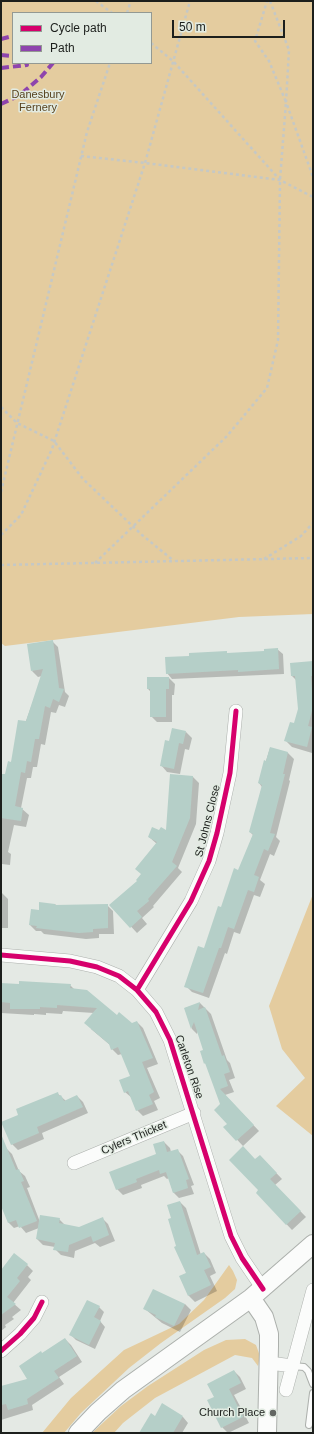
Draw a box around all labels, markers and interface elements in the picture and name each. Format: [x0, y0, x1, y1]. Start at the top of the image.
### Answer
legend [12, 12, 152, 64]
scale bar [174, 12, 287, 38]
text: 50 m [179, 20, 206, 34]
text: Cycle path [50, 21, 107, 35]
text: Path [50, 41, 75, 55]
park label: Danesbury Fernery [11, 88, 65, 114]
street label: St Johns Close [193, 784, 223, 858]
street label: Carleton Rise [172, 1033, 206, 1101]
street label: Cylers Thicket [99, 1118, 169, 1158]
place label: Church Place [199, 1406, 265, 1420]
marker: Church Place [268, 1408, 278, 1418]

